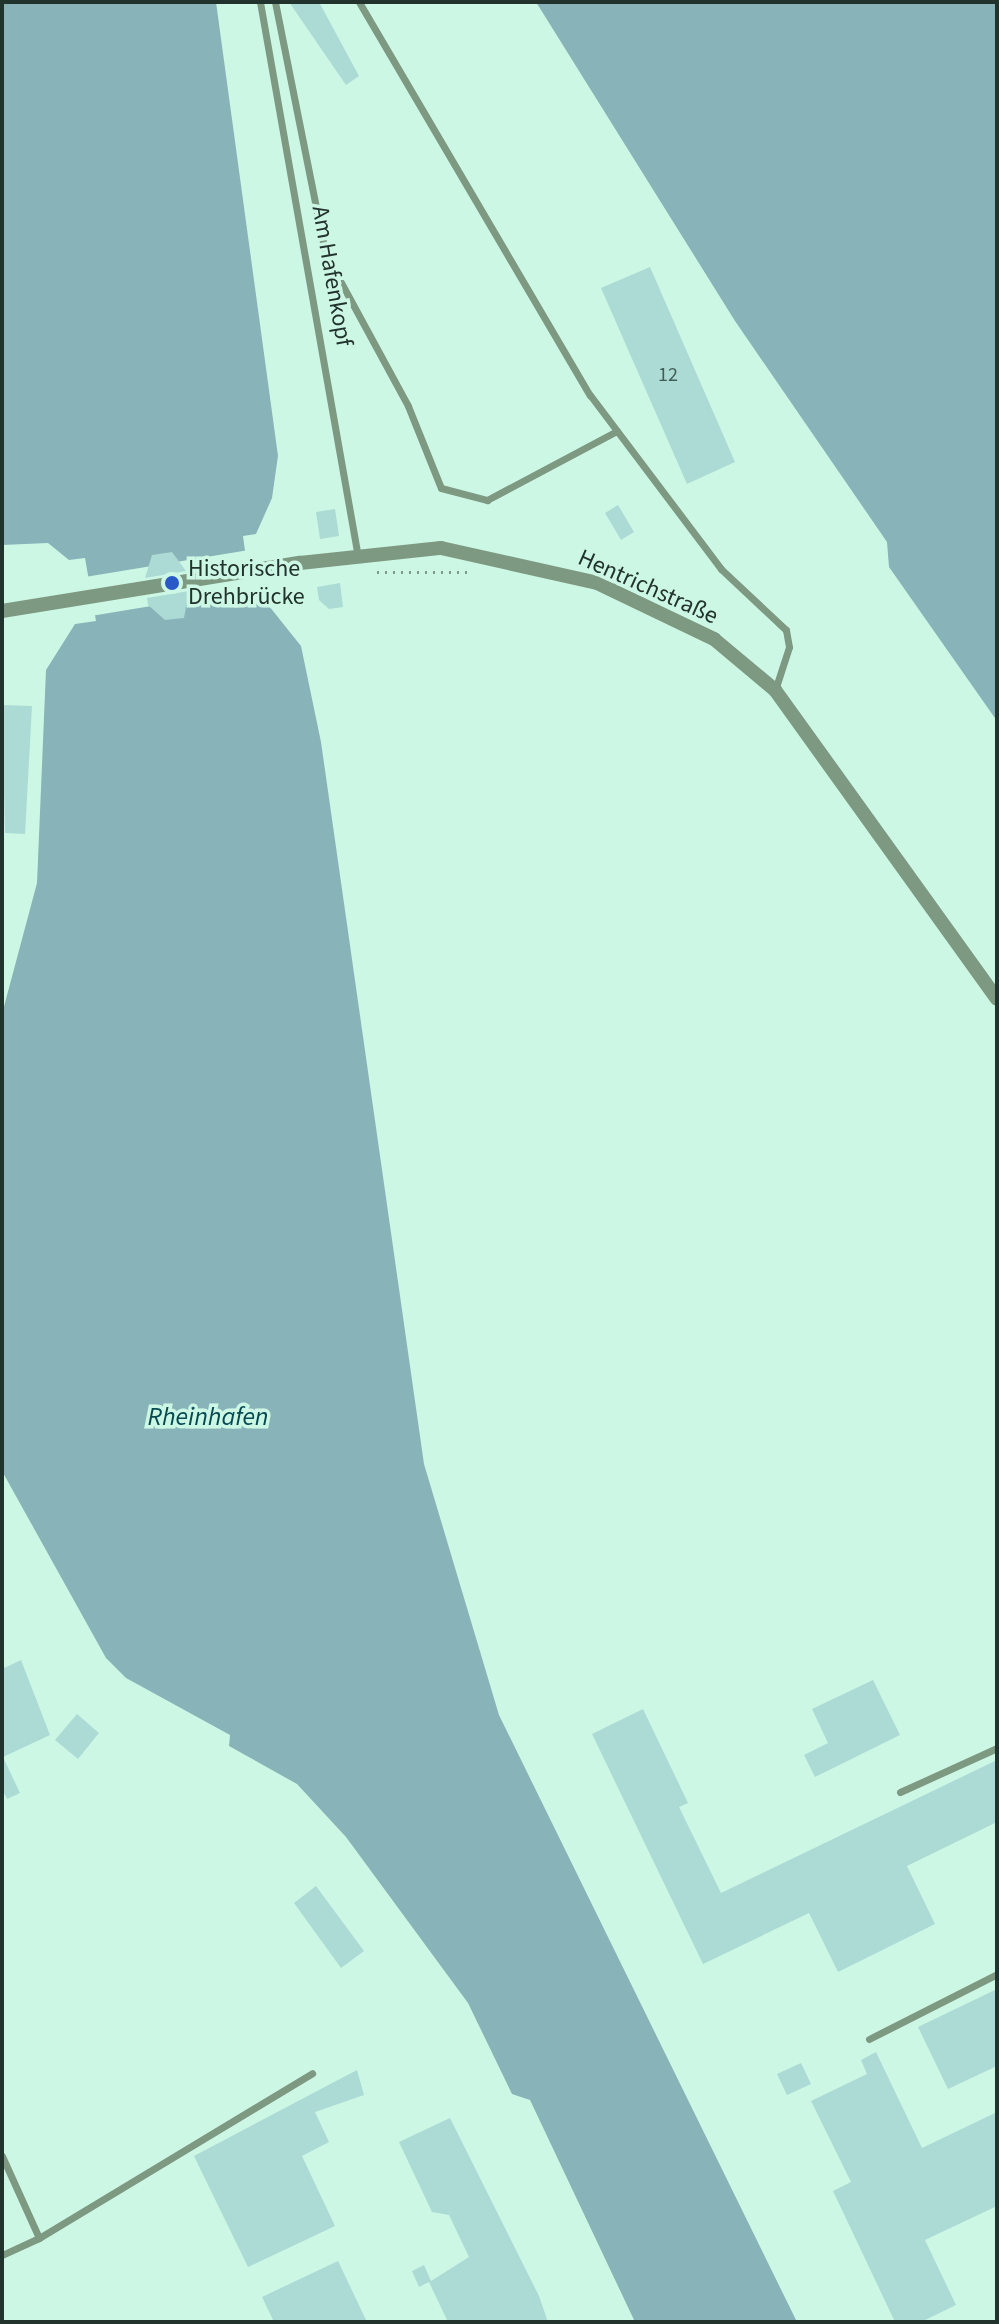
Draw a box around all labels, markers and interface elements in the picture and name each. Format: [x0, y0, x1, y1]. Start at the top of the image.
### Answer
street label: Am Hafenkopf [305, 204, 359, 348]
house number: 12 [658, 363, 678, 387]
street label: Hentrichstraße [573, 543, 723, 631]
place label: Historische Drehbrücke [188, 555, 305, 611]
marker: Historische Drehbrücke [163, 574, 181, 592]
water label: Rheinhafen [147, 1401, 269, 1433]

